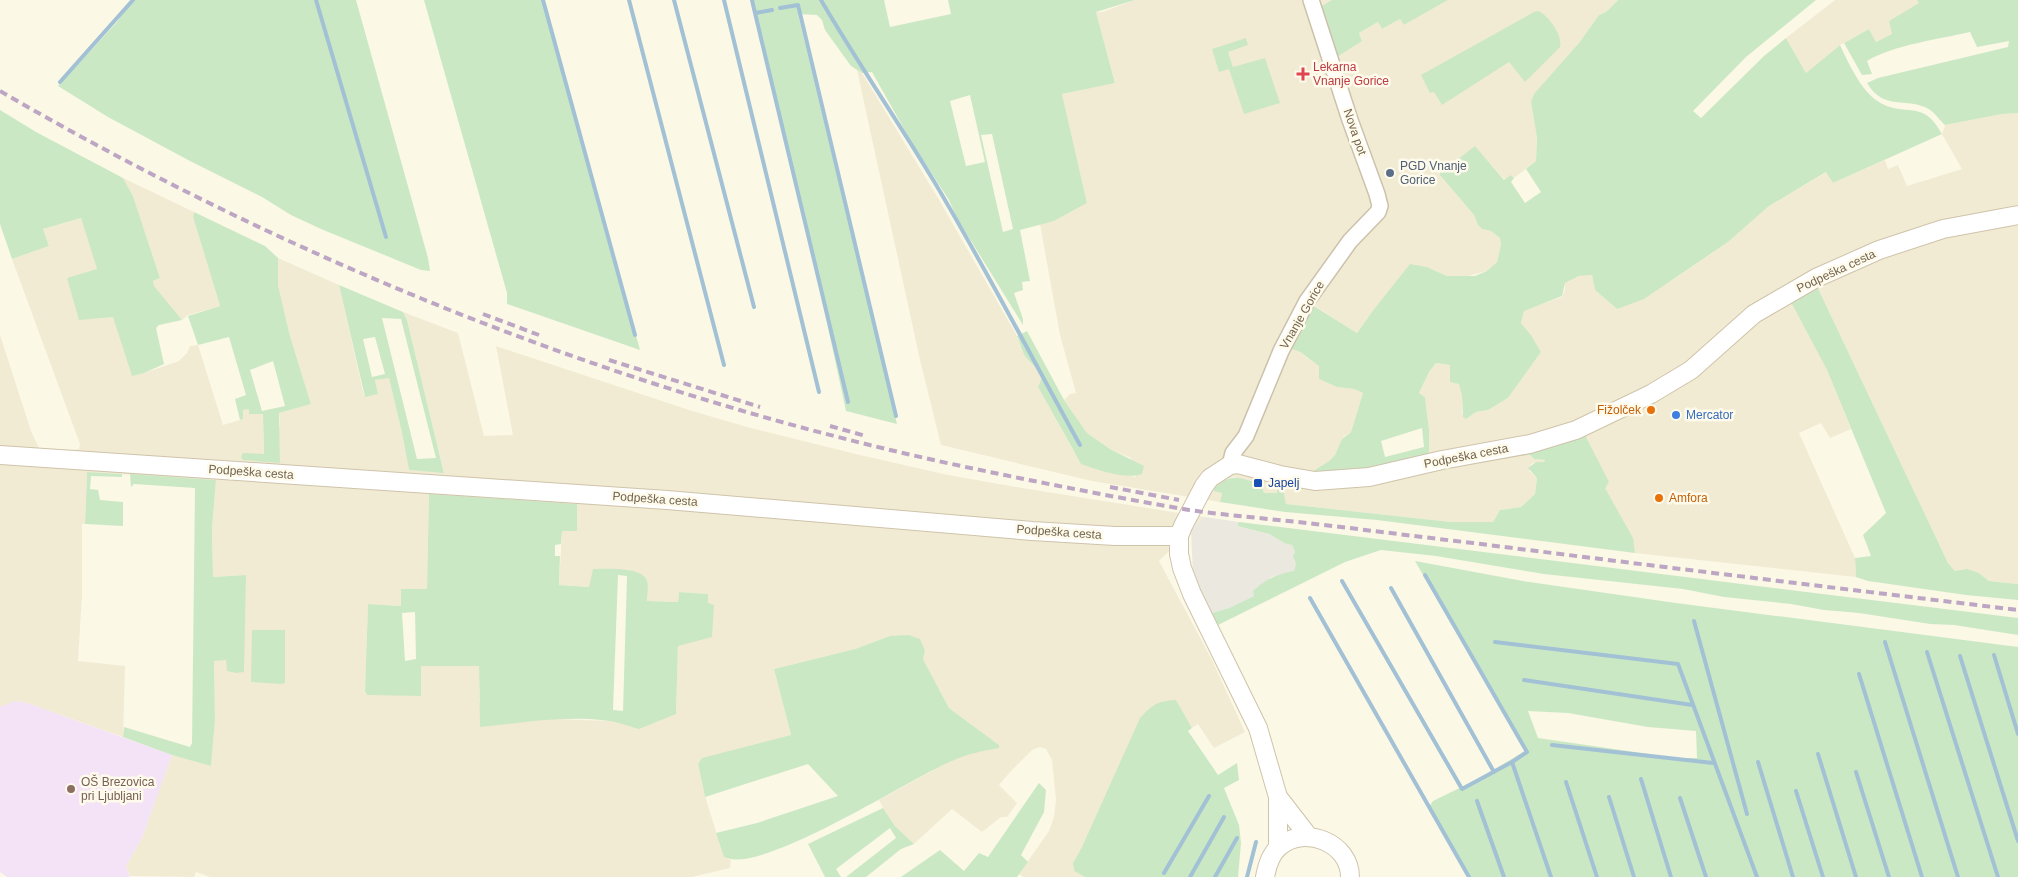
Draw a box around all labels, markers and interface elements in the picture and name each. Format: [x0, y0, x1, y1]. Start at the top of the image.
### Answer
place label: Lekarna Vnanje Gorice [1313, 60, 1389, 88]
marker: Lekarna Vnanje Gorice [1297, 68, 1309, 80]
street label: Nova pot [1341, 107, 1370, 158]
place label: PGD Vnanje Gorice [1400, 159, 1467, 187]
marker: PGD Vnanje Gorice [1384, 167, 1396, 179]
street label: Podpeška cesta [1794, 246, 1878, 295]
street label: Vnanje Gorice [1277, 278, 1327, 351]
place label: Fižolček [1597, 403, 1642, 417]
marker: Fižolček [1645, 404, 1657, 416]
place label: Mercator [1686, 408, 1733, 422]
marker: Mercator [1670, 409, 1682, 421]
street label: Podpeška cesta [1423, 441, 1510, 471]
street label: Podpeška cesta [208, 462, 294, 482]
place label: Japelj [1268, 476, 1299, 490]
marker: Japelj [1252, 477, 1264, 489]
street label: Podpeška cesta [612, 489, 698, 509]
place label: Amfora [1669, 491, 1708, 505]
marker: Amfora [1653, 492, 1665, 504]
street label: Podpeška cesta [1016, 522, 1102, 542]
place label: OŠ Brezovica pri Ljubljani [81, 774, 155, 803]
marker: OŠ Brezovica pri Ljubljani [65, 783, 77, 795]

